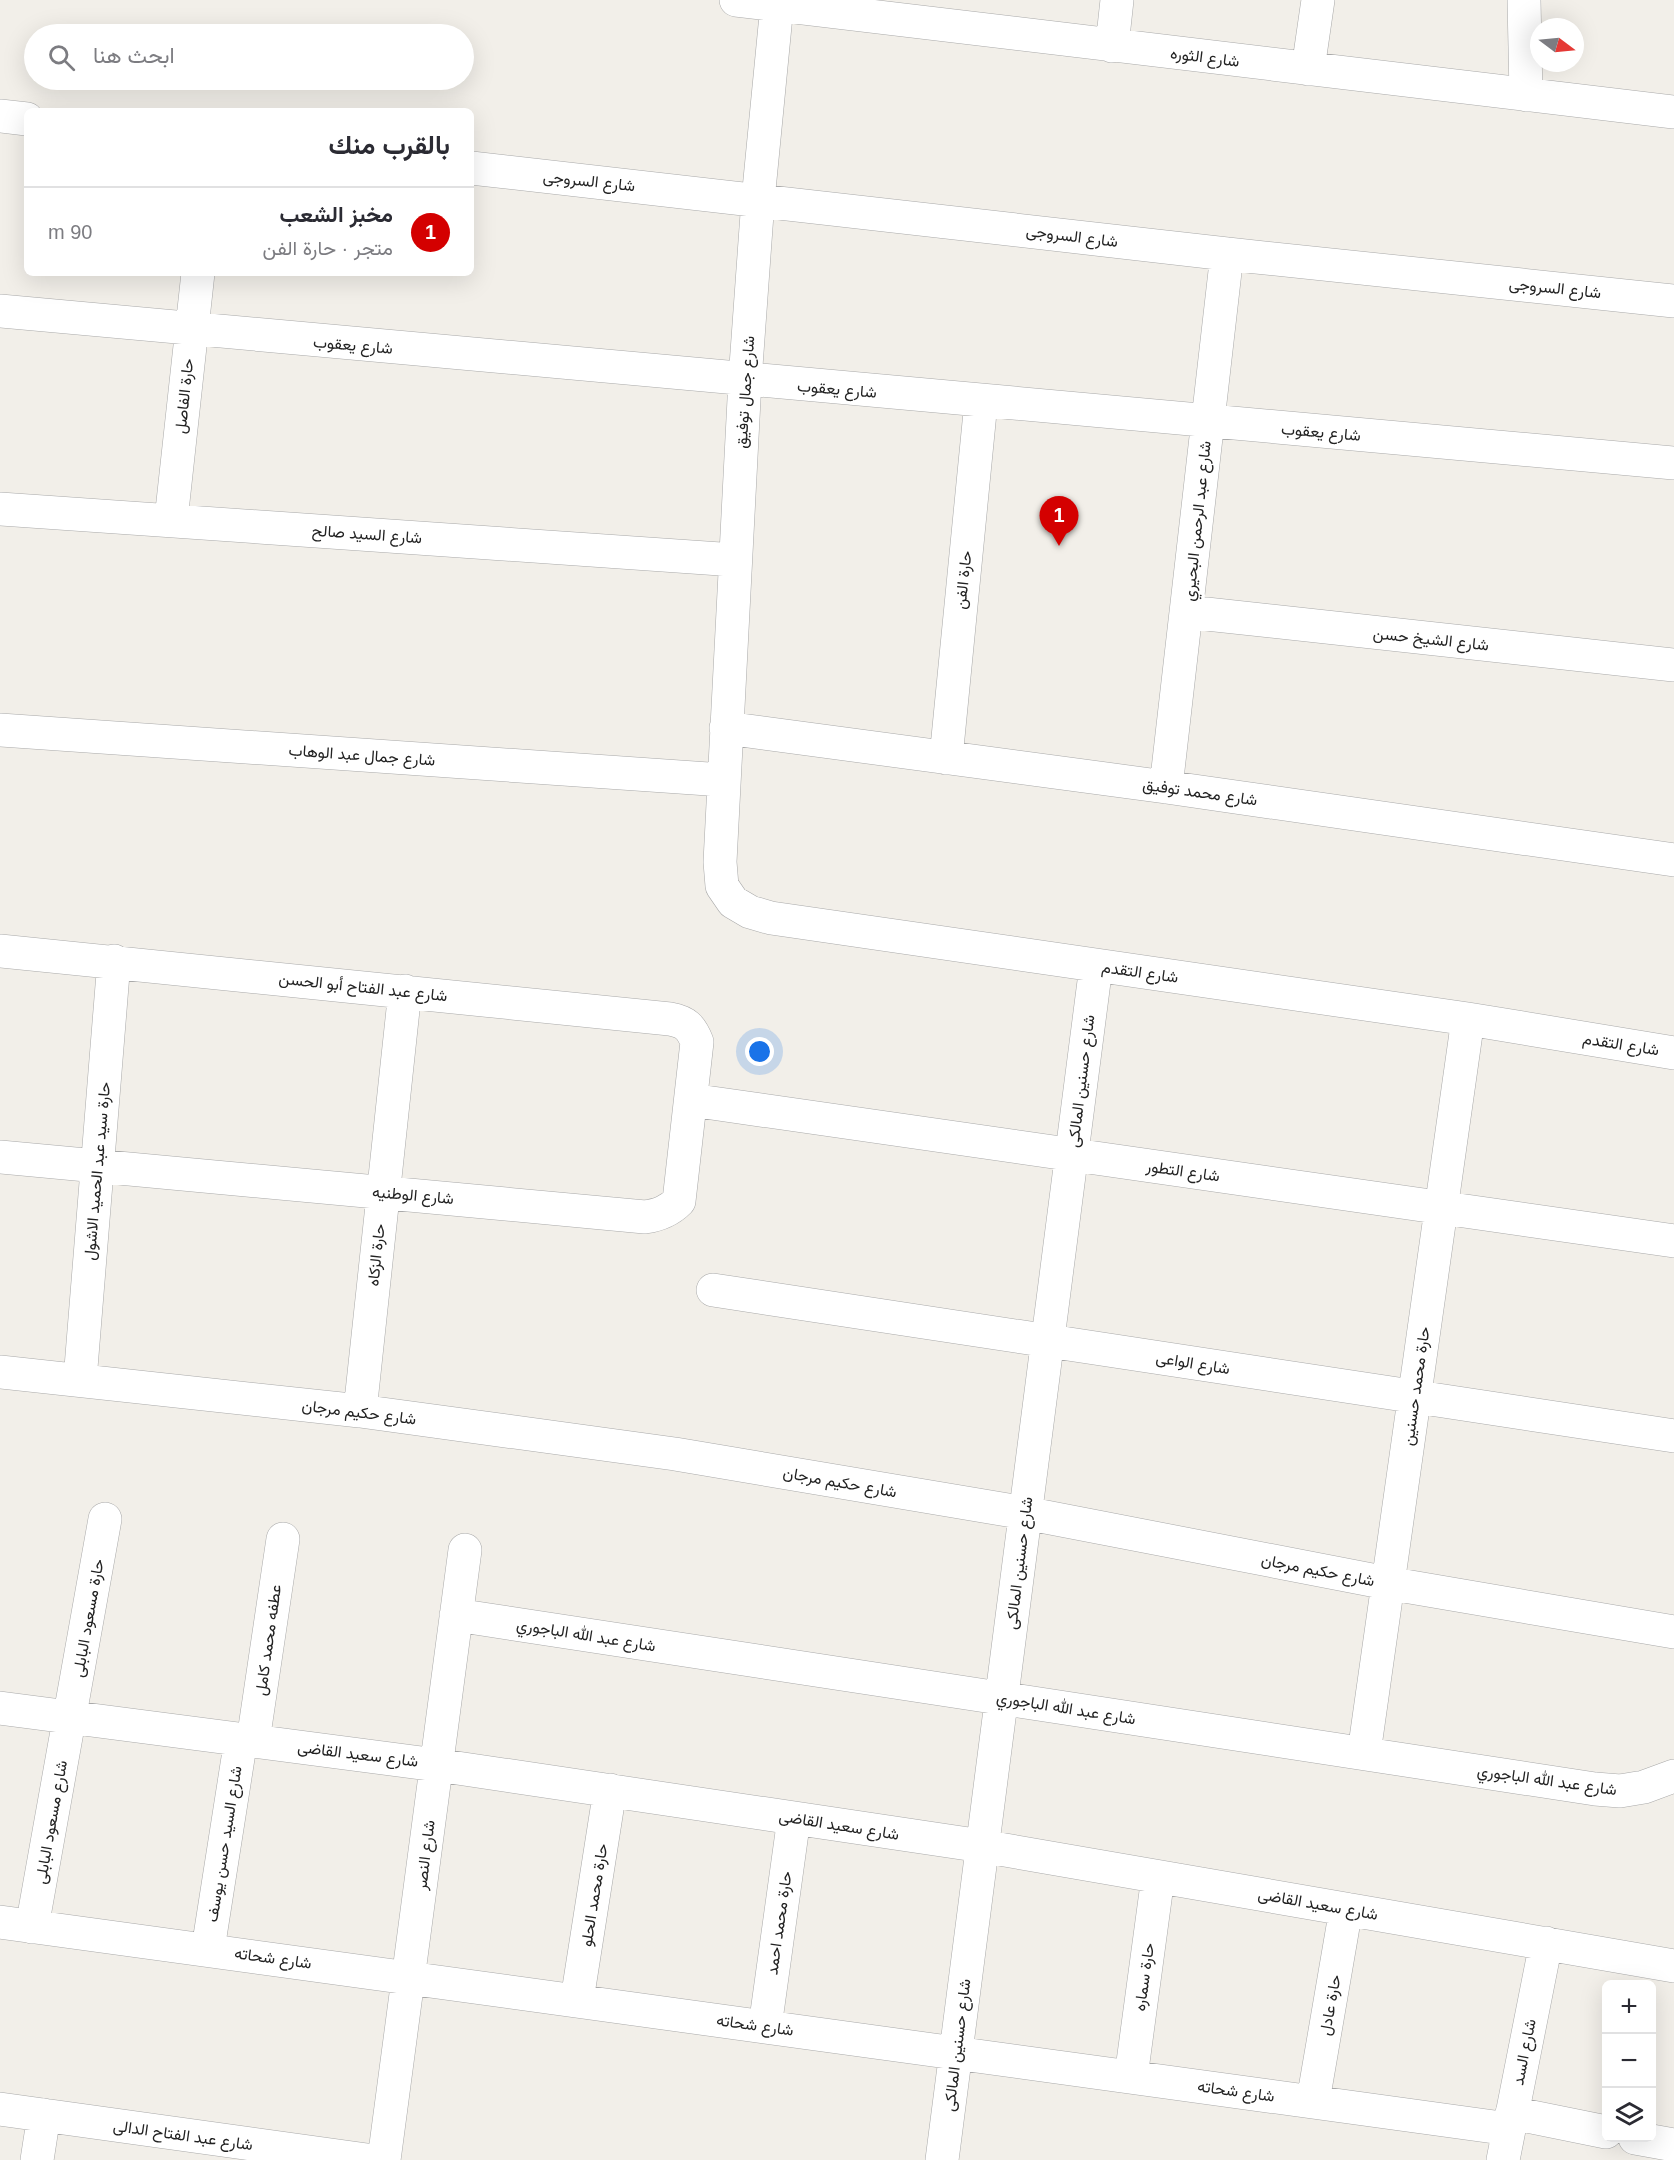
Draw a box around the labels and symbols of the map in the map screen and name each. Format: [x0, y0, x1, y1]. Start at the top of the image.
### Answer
north arrow [1530, 18, 1584, 72]
street label: شارع الثوره [1169, 44, 1241, 73]
street label: شارع السروجى [542, 168, 636, 197]
street label: شارع السروجى [1025, 222, 1119, 253]
street label: شارع السروجى [1508, 275, 1602, 304]
street label: شارع يعقوب [312, 333, 394, 360]
street label: شارع جمال توفيق [733, 335, 760, 449]
street label: حارة الفاصل [172, 357, 198, 435]
street label: شارع يعقوب [796, 377, 878, 404]
street label: شارع يعقوب [1280, 420, 1362, 447]
street label: شارع عبد الرحمن البحيري [1180, 440, 1219, 603]
pin: 1 [1040, 496, 1078, 546]
street label: شارع السيد صالح [311, 522, 423, 549]
street label: حارة الفن [951, 550, 977, 610]
street label: شارع الشيخ حسن [1372, 624, 1490, 657]
street label: شارع جمال عبد الوهاب [288, 741, 436, 772]
street label: شارع محمد توفيق [1141, 776, 1258, 811]
street label: شارع التقدم [1100, 958, 1179, 989]
street label: شارع عبد الفتاح أبو الحسن [278, 970, 448, 1007]
street label: شارع حسنين المالكى [1064, 1014, 1101, 1149]
street label: شارع التقدم [1581, 1030, 1660, 1061]
your location [745, 1037, 774, 1066]
street label: حارة سيد عبد الحميد الاشول [81, 1081, 115, 1261]
street label: شارع التطور [1144, 1157, 1221, 1188]
street label: شارع الوطنيه [371, 1183, 455, 1210]
street label: حارة الزكاه [364, 1223, 390, 1287]
street label: حارة محمد حسنين [1399, 1325, 1435, 1447]
street label: شارع الواعى [1154, 1349, 1231, 1380]
street label: شارع حكيم مرجان [300, 1397, 417, 1430]
street label: شارع حكيم مرجان [781, 1464, 898, 1503]
street label: شارع حسنين المالكى [1002, 1496, 1039, 1631]
street label: شارع حكيم مرجان [1259, 1551, 1376, 1592]
street label: حارة مسعود البابلى [69, 1557, 109, 1679]
street label: عطفه محمد كامل [252, 1583, 286, 1697]
street label: شارع عبد الله الباجوري [514, 1615, 657, 1659]
street label: شارع عبد الله الباجوري [994, 1688, 1137, 1732]
street label: شارع سعيد القاضى [296, 1738, 419, 1773]
street label: شارع مسعود البابلى [32, 1759, 73, 1886]
street label: شارع عبد الله الباجوري [1475, 1761, 1618, 1803]
street label: شارع السيد حسن يوسف [203, 1765, 248, 1924]
street label: شارع سعيد القاضى [777, 1807, 900, 1846]
street label: شارع النصر [412, 1819, 441, 1892]
street label: حارة محمد الحلو [577, 1842, 613, 1948]
street label: حارة محمد احمد [763, 1870, 797, 1976]
street label: شارع سعيد القاضى [1256, 1885, 1379, 1926]
street label: حارة سماره [1131, 1942, 1159, 2012]
street label: شارع شحاته [233, 1944, 313, 1975]
street label: حارة عادل [1316, 1973, 1346, 2037]
street label: شارع حسنين المالكى [940, 1978, 977, 2113]
street label: شارع شحاته [715, 2011, 795, 2042]
street label: شارع السد [1509, 2018, 1542, 2087]
street label: شارع شحاته [1196, 2077, 1276, 2108]
street label: شارع عبد الفتاح الدالى [112, 2117, 254, 2156]

